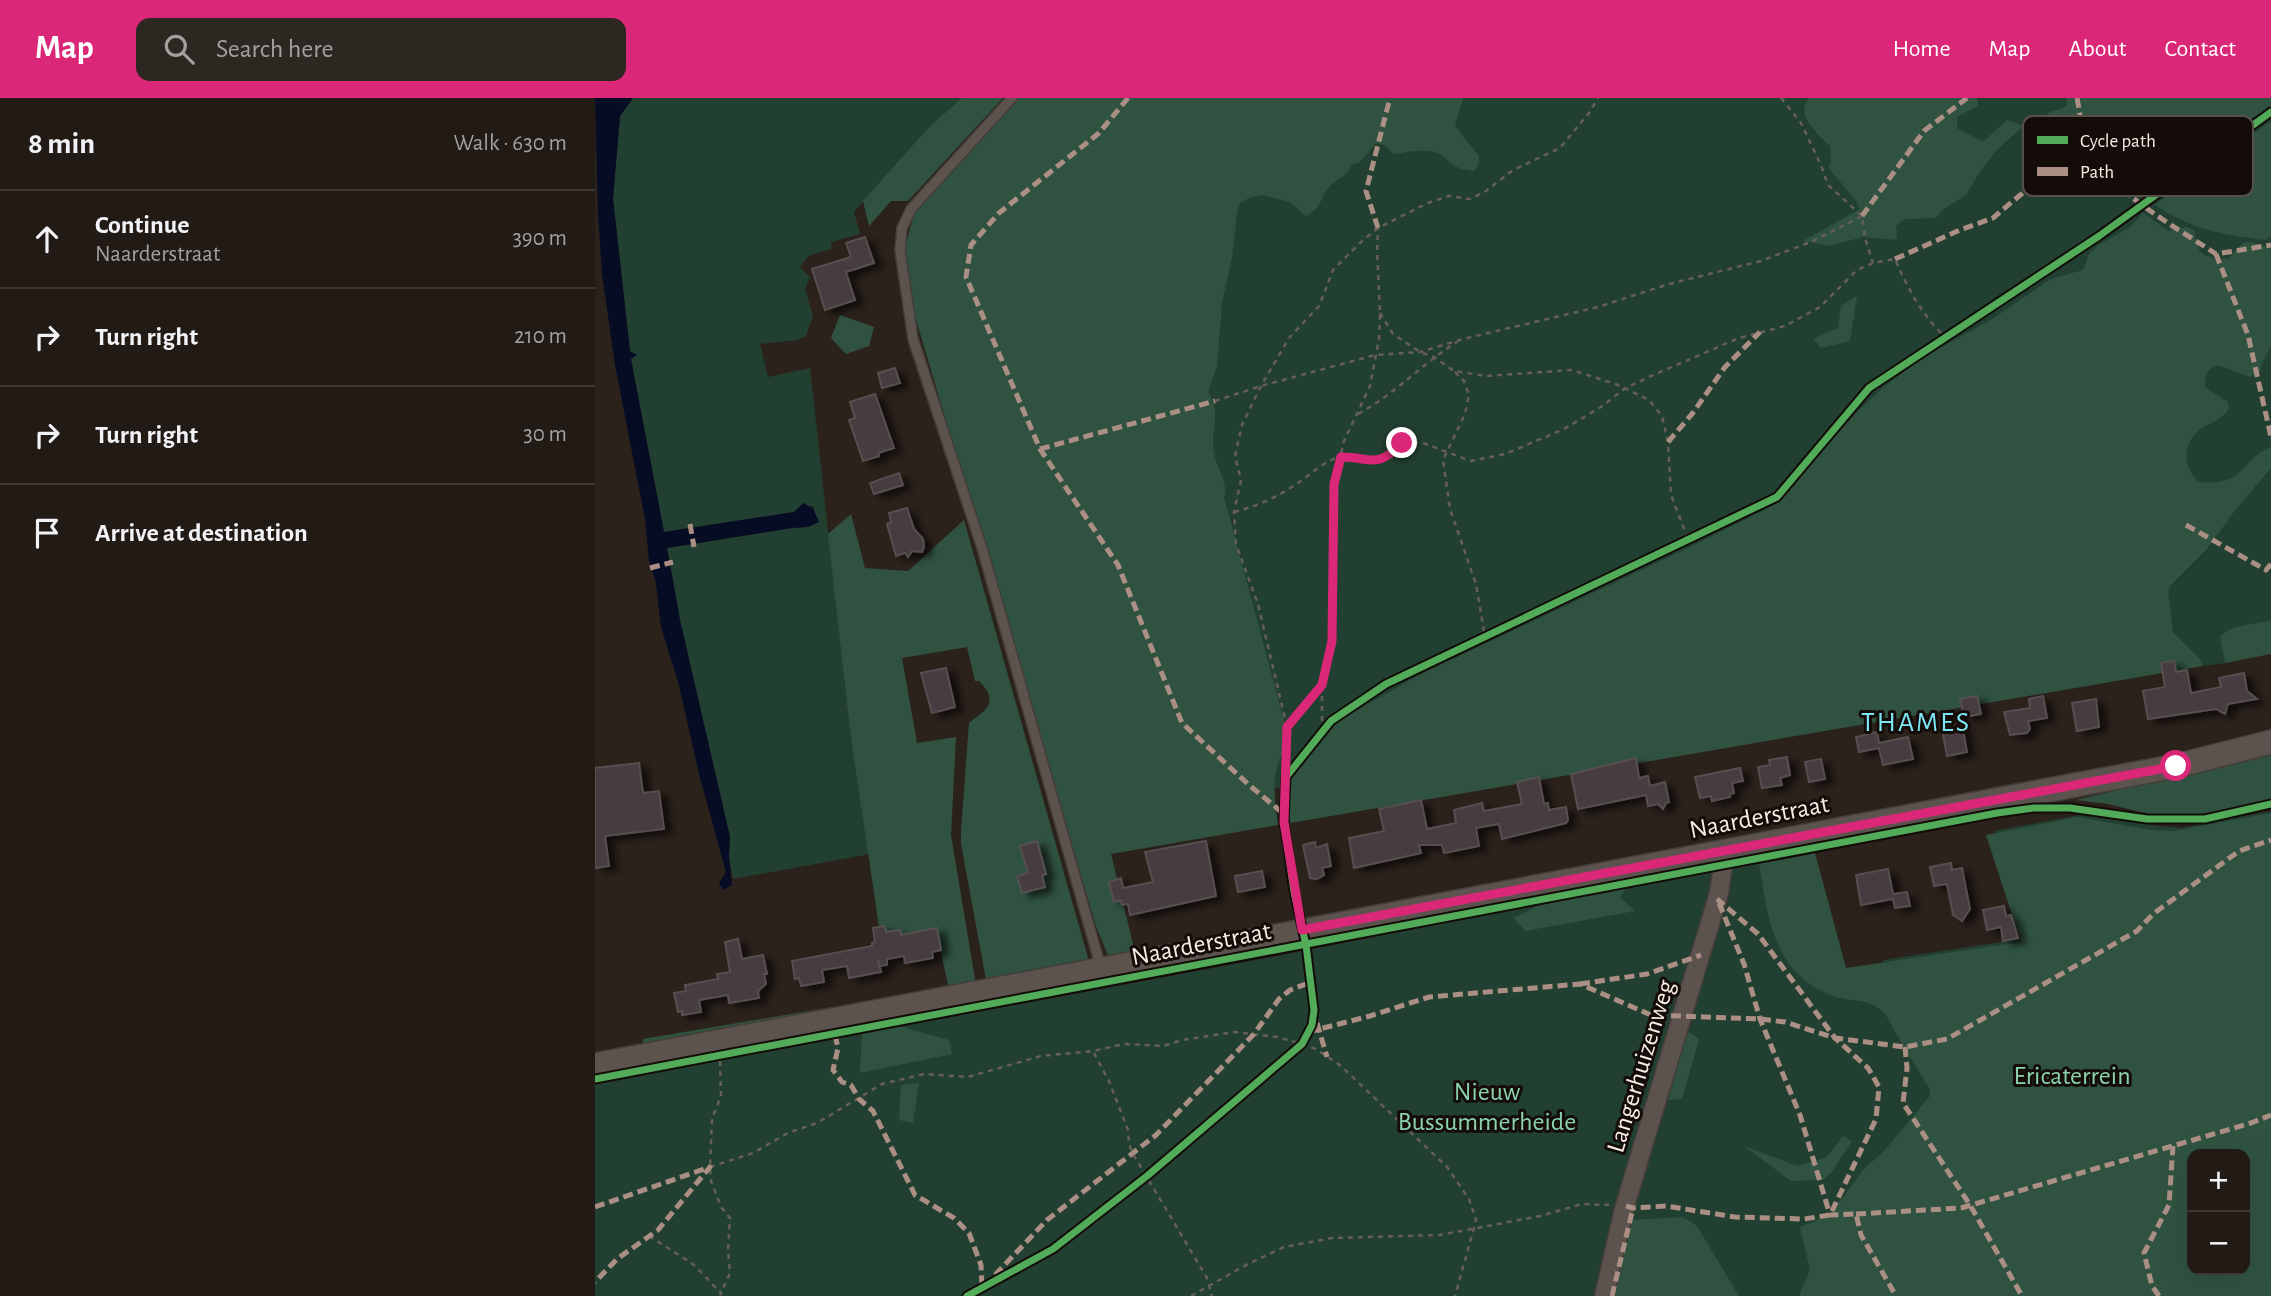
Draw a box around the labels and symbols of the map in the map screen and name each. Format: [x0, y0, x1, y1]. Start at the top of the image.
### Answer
legend [2023, 116, 2253, 196]
text: Cycle path [2080, 132, 2156, 151]
text: Path [2080, 163, 2114, 182]
route end [1386, 427, 1417, 458]
district label: THAMES [1861, 709, 1971, 737]
route start [2160, 750, 2191, 781]
street label: Naarderstraat [1687, 791, 1831, 843]
street label: Naarderstraat [1129, 918, 1273, 970]
street label: Langerhuizenweg [1602, 977, 1680, 1156]
park label: Ericaterrein [2013, 1063, 2131, 1089]
park label: Nieuw Bussummerheide [1398, 1079, 1576, 1135]

